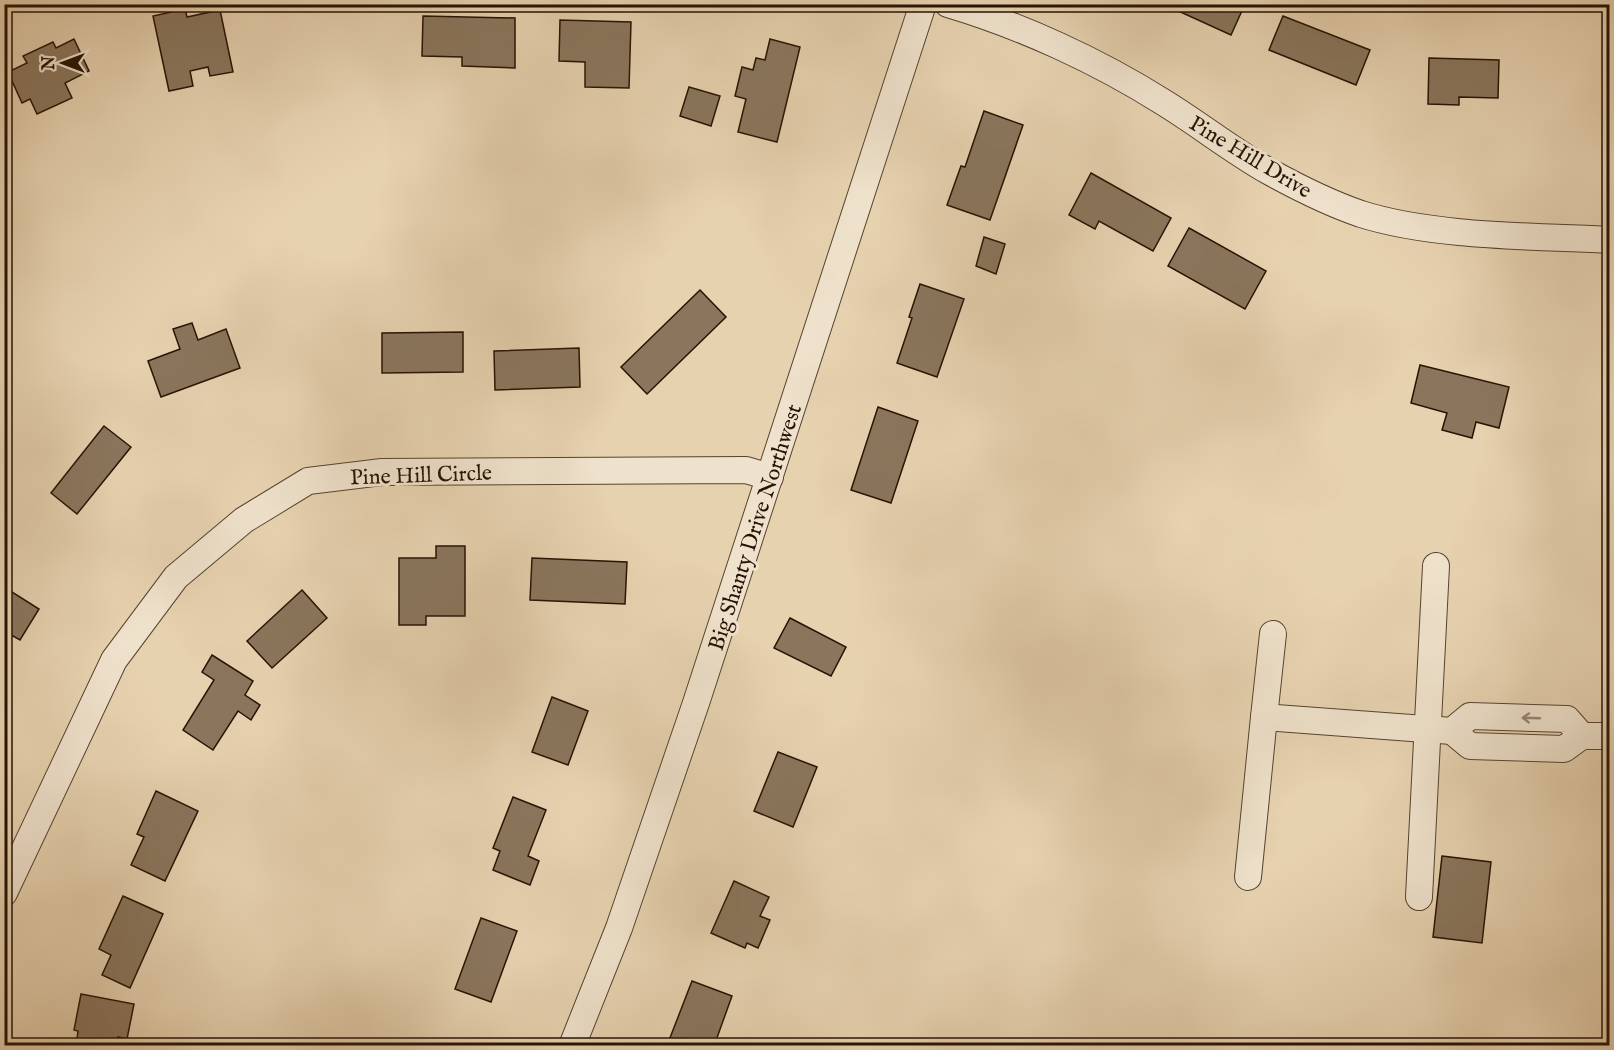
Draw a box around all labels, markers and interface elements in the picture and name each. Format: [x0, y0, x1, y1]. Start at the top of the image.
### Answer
north arrow [33, 33, 93, 93]
text: N [40, 56, 60, 71]
street label: Pine Hill Drive [1184, 110, 1316, 205]
street label: Big Shanty Drive Northwest [703, 400, 809, 654]
street label: Pine Hill Circle [350, 460, 492, 492]
one-way arrow [1522, 712, 1542, 723]

